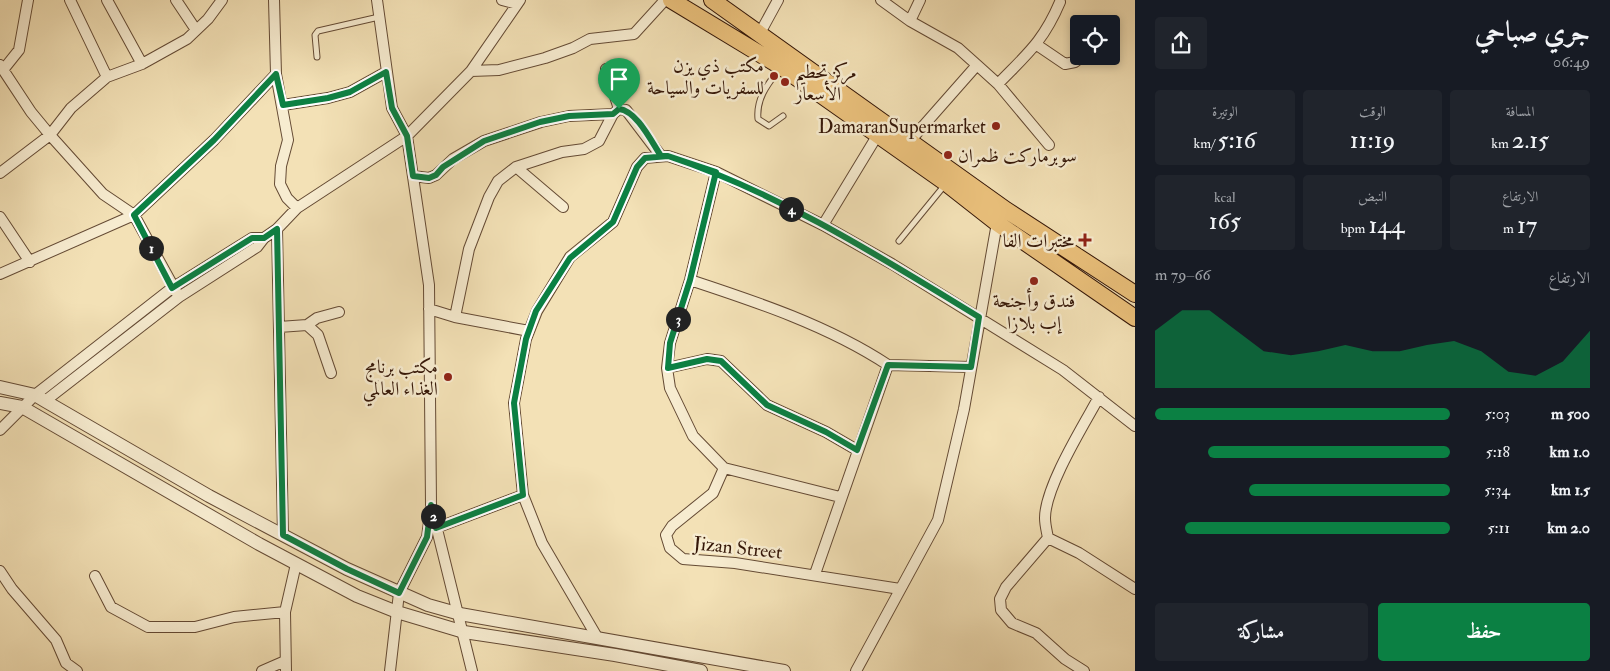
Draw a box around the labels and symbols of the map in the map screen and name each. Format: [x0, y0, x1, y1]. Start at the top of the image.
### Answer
place label: مكتب ذي يزن للسفريات والسياحة [647, 54, 764, 100]
pin [598, 58, 640, 109]
place label: مركز تحطيم الأسعار [793, 60, 856, 106]
marker: مكتب ذي يزن للسفريات والسياحة [768, 70, 780, 82]
marker: مركز تحطيم الأسعار [779, 76, 791, 88]
place label: DamaranSupermarket [818, 115, 986, 140]
marker: DamaranSupermarket [990, 120, 1002, 132]
place label: سوبرماركت ظمران [958, 144, 1077, 168]
marker: سوبرماركت ظمران [942, 149, 954, 161]
pin: 4 [778, 196, 804, 222]
place label: مختبرات الفا [1003, 229, 1074, 253]
marker: مختبرات الفا [1078, 233, 1092, 247]
pin: 1 [138, 236, 164, 260]
marker: فندق وأجنحة إب بلازا [1028, 275, 1040, 287]
place label: فندق وأجنحة إب بلازا [993, 288, 1075, 335]
pin: 3 [666, 306, 690, 332]
place label: مكتب برنامج الغذاء العالمي [363, 355, 438, 407]
marker: مكتب برنامج الغذاء العالمي [442, 371, 454, 383]
pin: 2 [420, 504, 446, 528]
street label: Jizan Street [691, 531, 784, 565]

